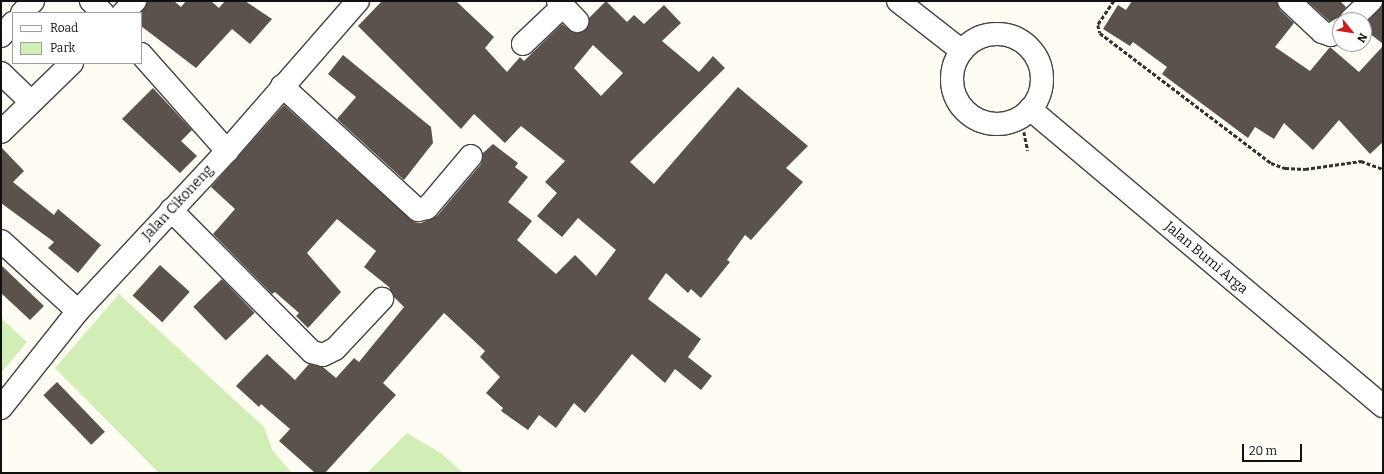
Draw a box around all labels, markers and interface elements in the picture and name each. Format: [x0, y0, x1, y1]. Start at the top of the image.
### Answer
legend [12, 12, 142, 64]
north arrow [1332, 12, 1372, 52]
text: Road [50, 21, 78, 35]
text: N [1354, 31, 1370, 45]
text: Park [50, 41, 75, 55]
street label: Jalan Cikoneng [139, 162, 217, 244]
street label: Jalan Bumi Arga [1161, 218, 1251, 298]
scale bar [1244, 436, 1304, 462]
text: 20 m [1249, 444, 1277, 458]

